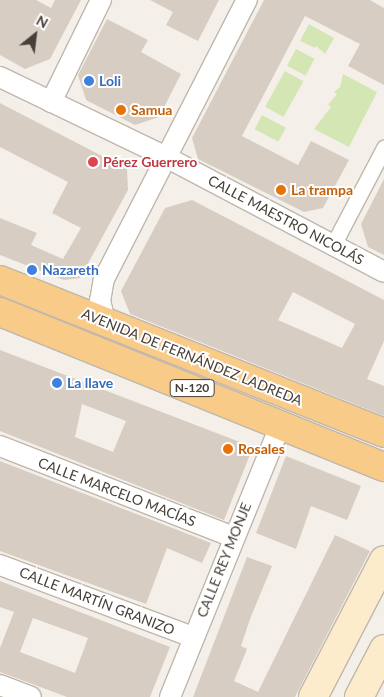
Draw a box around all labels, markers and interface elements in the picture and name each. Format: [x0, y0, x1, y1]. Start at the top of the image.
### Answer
north arrow [10, 10, 60, 60]
text: N [34, 11, 51, 31]
place label: Loli [99, 73, 121, 89]
marker: Loli [83, 75, 95, 87]
place label: Samua [131, 102, 172, 118]
marker: Samua [115, 104, 127, 116]
place label: Pérez Guerrero [103, 154, 197, 170]
marker: Pérez Guerrero [87, 156, 99, 168]
street label: CALLE MAESTRO NICOLÁS [205, 172, 367, 268]
place label: La trampa [291, 182, 353, 198]
marker: La trampa [275, 184, 287, 196]
place label: Nazareth [42, 262, 99, 278]
marker: Nazareth [26, 264, 38, 276]
street label: AVENIDA DE FERNÁNDEZ LADREDA [79, 305, 305, 409]
place label: La llave [67, 375, 113, 391]
marker: La llave [51, 377, 63, 389]
road number: N-120 [170, 378, 214, 398]
place label: Rosales [238, 441, 285, 457]
marker: Rosales [222, 443, 234, 455]
street label: CALLE MARCELO MACÍAS [36, 454, 198, 530]
street label: CALLE REY MONJE [193, 500, 255, 620]
street label: CALLE MARTÍN GRANIZO [17, 564, 177, 638]

